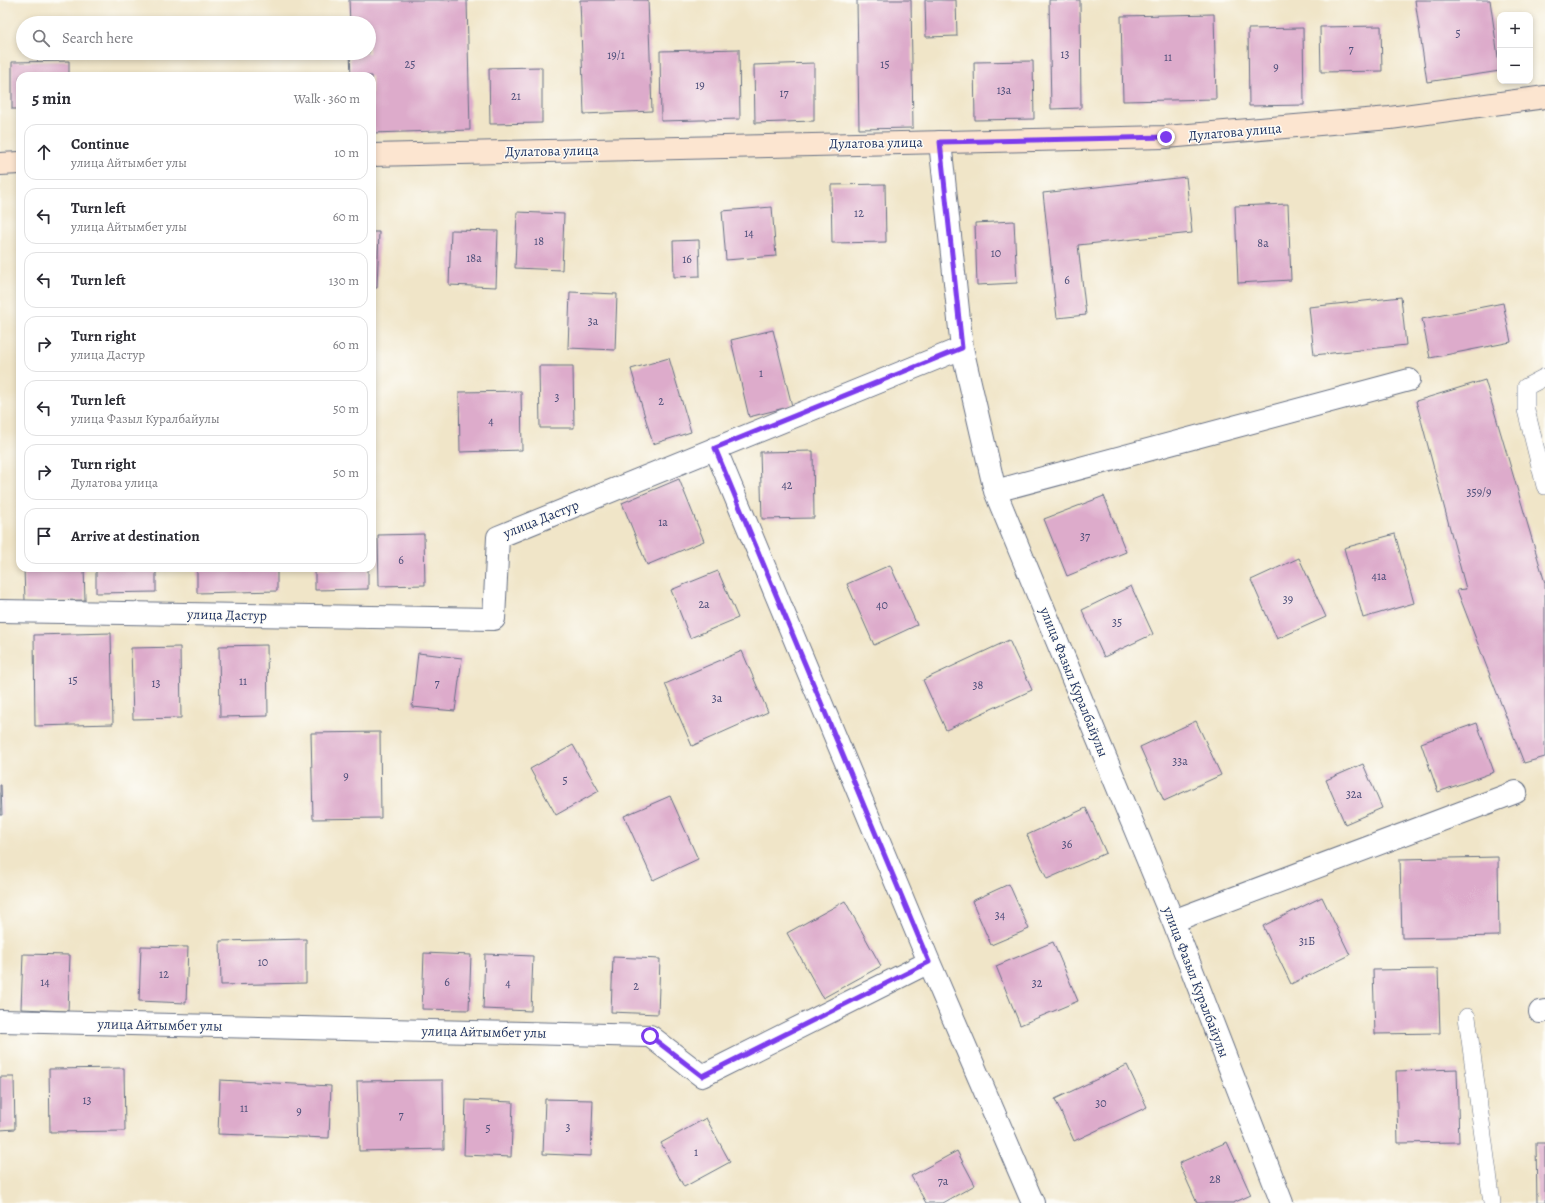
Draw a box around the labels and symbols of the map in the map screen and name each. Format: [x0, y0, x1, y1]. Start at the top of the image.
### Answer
house number: 5 [1455, 25, 1461, 41]
house number: 7 [1348, 41, 1354, 57]
house number: 13 [1060, 46, 1070, 62]
house number: 19/1 [607, 47, 625, 63]
house number: 11 [1164, 49, 1172, 65]
house number: 25 [405, 56, 415, 72]
house number: 15 [880, 56, 890, 72]
house number: 9 [1273, 59, 1279, 75]
house number: 19 [695, 77, 705, 93]
house number: 13а [997, 82, 1012, 98]
house number: 17 [779, 85, 790, 101]
house number: 21 [511, 88, 521, 104]
street label: Дулатова улица [1188, 118, 1283, 146]
route end [1157, 128, 1175, 146]
street label: Дулатова улица [829, 133, 924, 153]
street label: Дулатова улица [505, 141, 600, 161]
house number: 12 [854, 205, 864, 221]
house number: 14 [744, 225, 754, 241]
house number: 18 [534, 233, 544, 249]
house number: 8а [1257, 235, 1269, 251]
house number: 10 [991, 245, 1001, 261]
house number: 18а [466, 250, 482, 266]
house number: 16 [682, 251, 692, 267]
house number: 6 [1064, 272, 1070, 288]
house number: 3а [588, 313, 599, 329]
house number: 1 [759, 365, 763, 381]
house number: 3 [555, 389, 560, 405]
house number: 2 [658, 393, 664, 409]
house number: 4 [488, 413, 494, 429]
house number: 42 [781, 477, 793, 493]
house number: 359/9 [1466, 484, 1492, 500]
street label: улица Дастур [499, 495, 582, 543]
house number: 1а [658, 514, 668, 530]
house number: 37 [1080, 528, 1091, 544]
house number: 6 [398, 552, 404, 568]
house number: 41а [1371, 568, 1387, 584]
house number: 39 [1283, 591, 1293, 607]
house number: 2а [698, 596, 710, 612]
house number: 40 [876, 597, 888, 613]
street label: улица Фазыл Куралбайулы [1035, 603, 1113, 760]
street label: улица Дастур [186, 605, 267, 625]
house number: 35 [1112, 614, 1122, 630]
house number: 15 [68, 672, 78, 688]
house number: 11 [239, 673, 247, 689]
house number: 13 [151, 675, 161, 691]
house number: 7 [434, 675, 440, 691]
house number: 38 [973, 677, 984, 693]
house number: 3а [712, 690, 723, 706]
house number: 33а [1172, 753, 1188, 769]
house number: 9 [343, 768, 349, 784]
house number: 5 [562, 772, 568, 788]
house number: 32а [1346, 786, 1363, 802]
house number: 36 [1062, 836, 1073, 852]
street label: улица Фазыл Куралбайулы [1158, 903, 1234, 1060]
house number: 34 [995, 907, 1006, 923]
house number: 31Б [1299, 933, 1315, 949]
house number: 10 [258, 954, 268, 970]
house number: 12 [159, 966, 169, 982]
house number: 14 [40, 974, 50, 990]
house number: 6 [444, 974, 450, 990]
house number: 4 [505, 975, 511, 991]
house number: 32 [1032, 975, 1043, 991]
house number: 2 [633, 978, 639, 994]
street label: улица Айтымбет улы [96, 1014, 223, 1036]
street label: улица Айтымбет улы [420, 1021, 547, 1043]
route start [641, 1027, 659, 1045]
house number: 13 [82, 1092, 92, 1108]
house number: 30 [1095, 1095, 1107, 1111]
house number: 11 [240, 1100, 248, 1116]
house number: 9 [296, 1103, 302, 1119]
house number: 7 [398, 1107, 404, 1123]
house number: 3 [566, 1119, 571, 1135]
house number: 5 [485, 1120, 491, 1136]
house number: 1 [694, 1144, 698, 1160]
house number: 28 [1209, 1171, 1221, 1187]
house number: 7а [938, 1173, 949, 1189]

